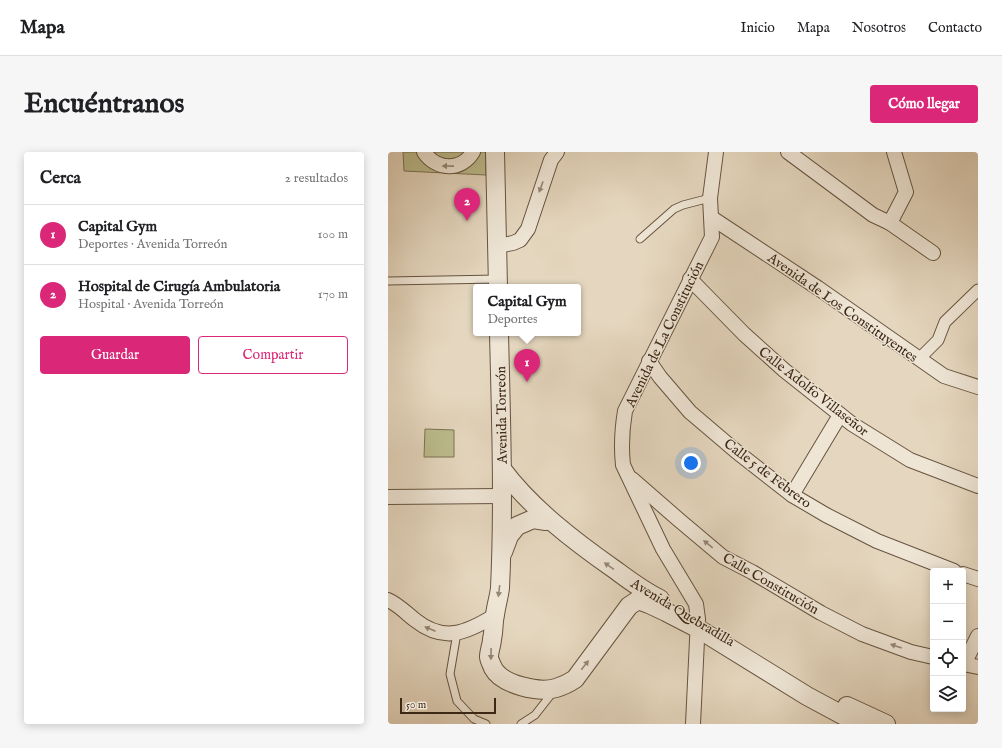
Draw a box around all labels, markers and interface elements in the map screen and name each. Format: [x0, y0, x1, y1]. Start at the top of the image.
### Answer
text: Mapa [20, 16, 65, 40]
text: Inicio [740, 19, 775, 37]
text: Mapa [797, 19, 830, 37]
text: Nosotros [852, 19, 906, 37]
text: Contacto [928, 19, 982, 37]
button: Cómo llegar [870, 85, 978, 123]
text: Encuéntranos [24, 87, 184, 122]
one-way arrow [442, 162, 455, 169]
text: Cerca [40, 168, 81, 189]
text: 2 resultados [285, 170, 348, 187]
one-way arrow [538, 182, 544, 194]
pin: 2 [454, 188, 480, 221]
text: Capital Gym [78, 217, 157, 236]
text: 1 [51, 226, 55, 243]
text: 100 m [318, 226, 348, 243]
text: Deportes · Avenida Torreón [78, 236, 227, 253]
street label: Avenida de Los Constituyentes [763, 248, 921, 367]
street label: Avenida de La Constitución [621, 258, 708, 411]
text: Hospital de Cirugía Ambulatoria [78, 277, 280, 296]
popup [473, 284, 581, 336]
text: 2 [50, 286, 56, 303]
text: 170 m [318, 286, 348, 303]
text: Capital Gym [487, 292, 567, 311]
text: Hospital · Avenida Torreón [78, 296, 224, 313]
text: Deportes [487, 311, 538, 328]
button: Guardar [40, 336, 190, 374]
button: Compartir [198, 336, 348, 374]
street label: Calle Adolfo Villaseñor [755, 343, 872, 440]
pin: 1 [514, 349, 540, 382]
street label: Avenida Torreón [492, 366, 512, 465]
street label: Calle 5 de Febrero [720, 435, 815, 513]
your location [681, 453, 701, 473]
one-way arrow [703, 540, 714, 549]
street label: Calle Constitución [719, 549, 822, 619]
one-way arrow [604, 562, 615, 570]
map controls [930, 568, 966, 712]
button: + [930, 568, 966, 604]
street label: Avenida Quebradilla [626, 574, 739, 651]
one-way arrow [496, 585, 502, 597]
button: − [930, 604, 966, 640]
one-way arrow [424, 626, 435, 632]
button: locate [930, 640, 966, 676]
one-way arrow [889, 643, 901, 649]
one-way arrow [488, 648, 494, 661]
one-way arrow [581, 660, 589, 671]
button: layers [930, 676, 966, 712]
scale bar [400, 696, 496, 715]
text: 50 m [406, 698, 426, 712]

